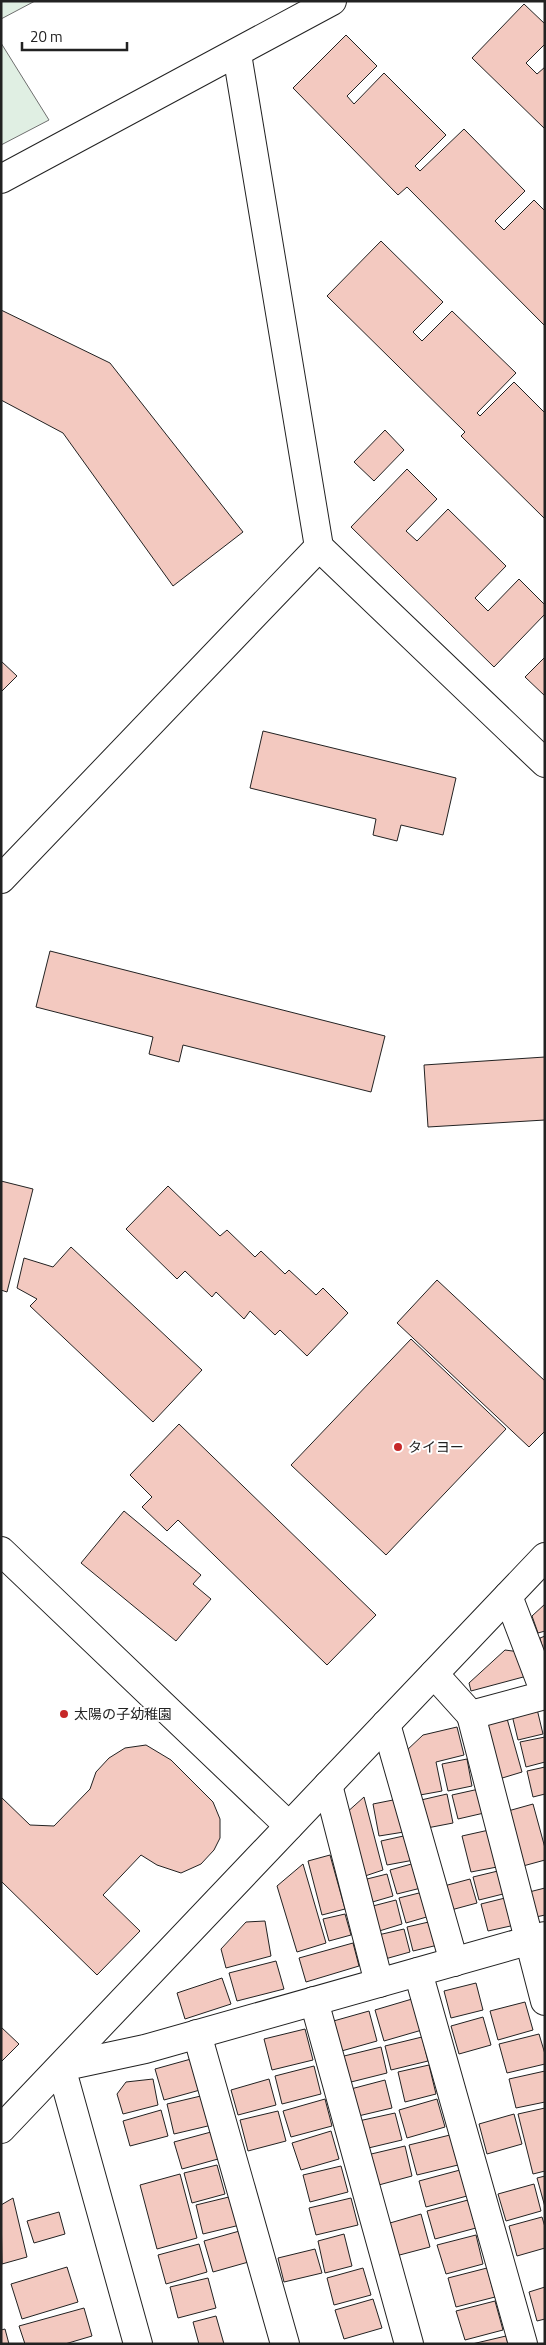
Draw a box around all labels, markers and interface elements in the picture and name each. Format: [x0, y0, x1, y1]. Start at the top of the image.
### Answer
scale bar [22, 20, 128, 52]
text: 20 m [30, 25, 63, 48]
place label: タイヨー [408, 1436, 464, 1457]
marker: タイヨー [392, 1441, 404, 1453]
place label: 太陽の子幼稚園 [74, 1703, 172, 1724]
marker: 太陽の子幼稚園 [58, 1708, 70, 1720]

